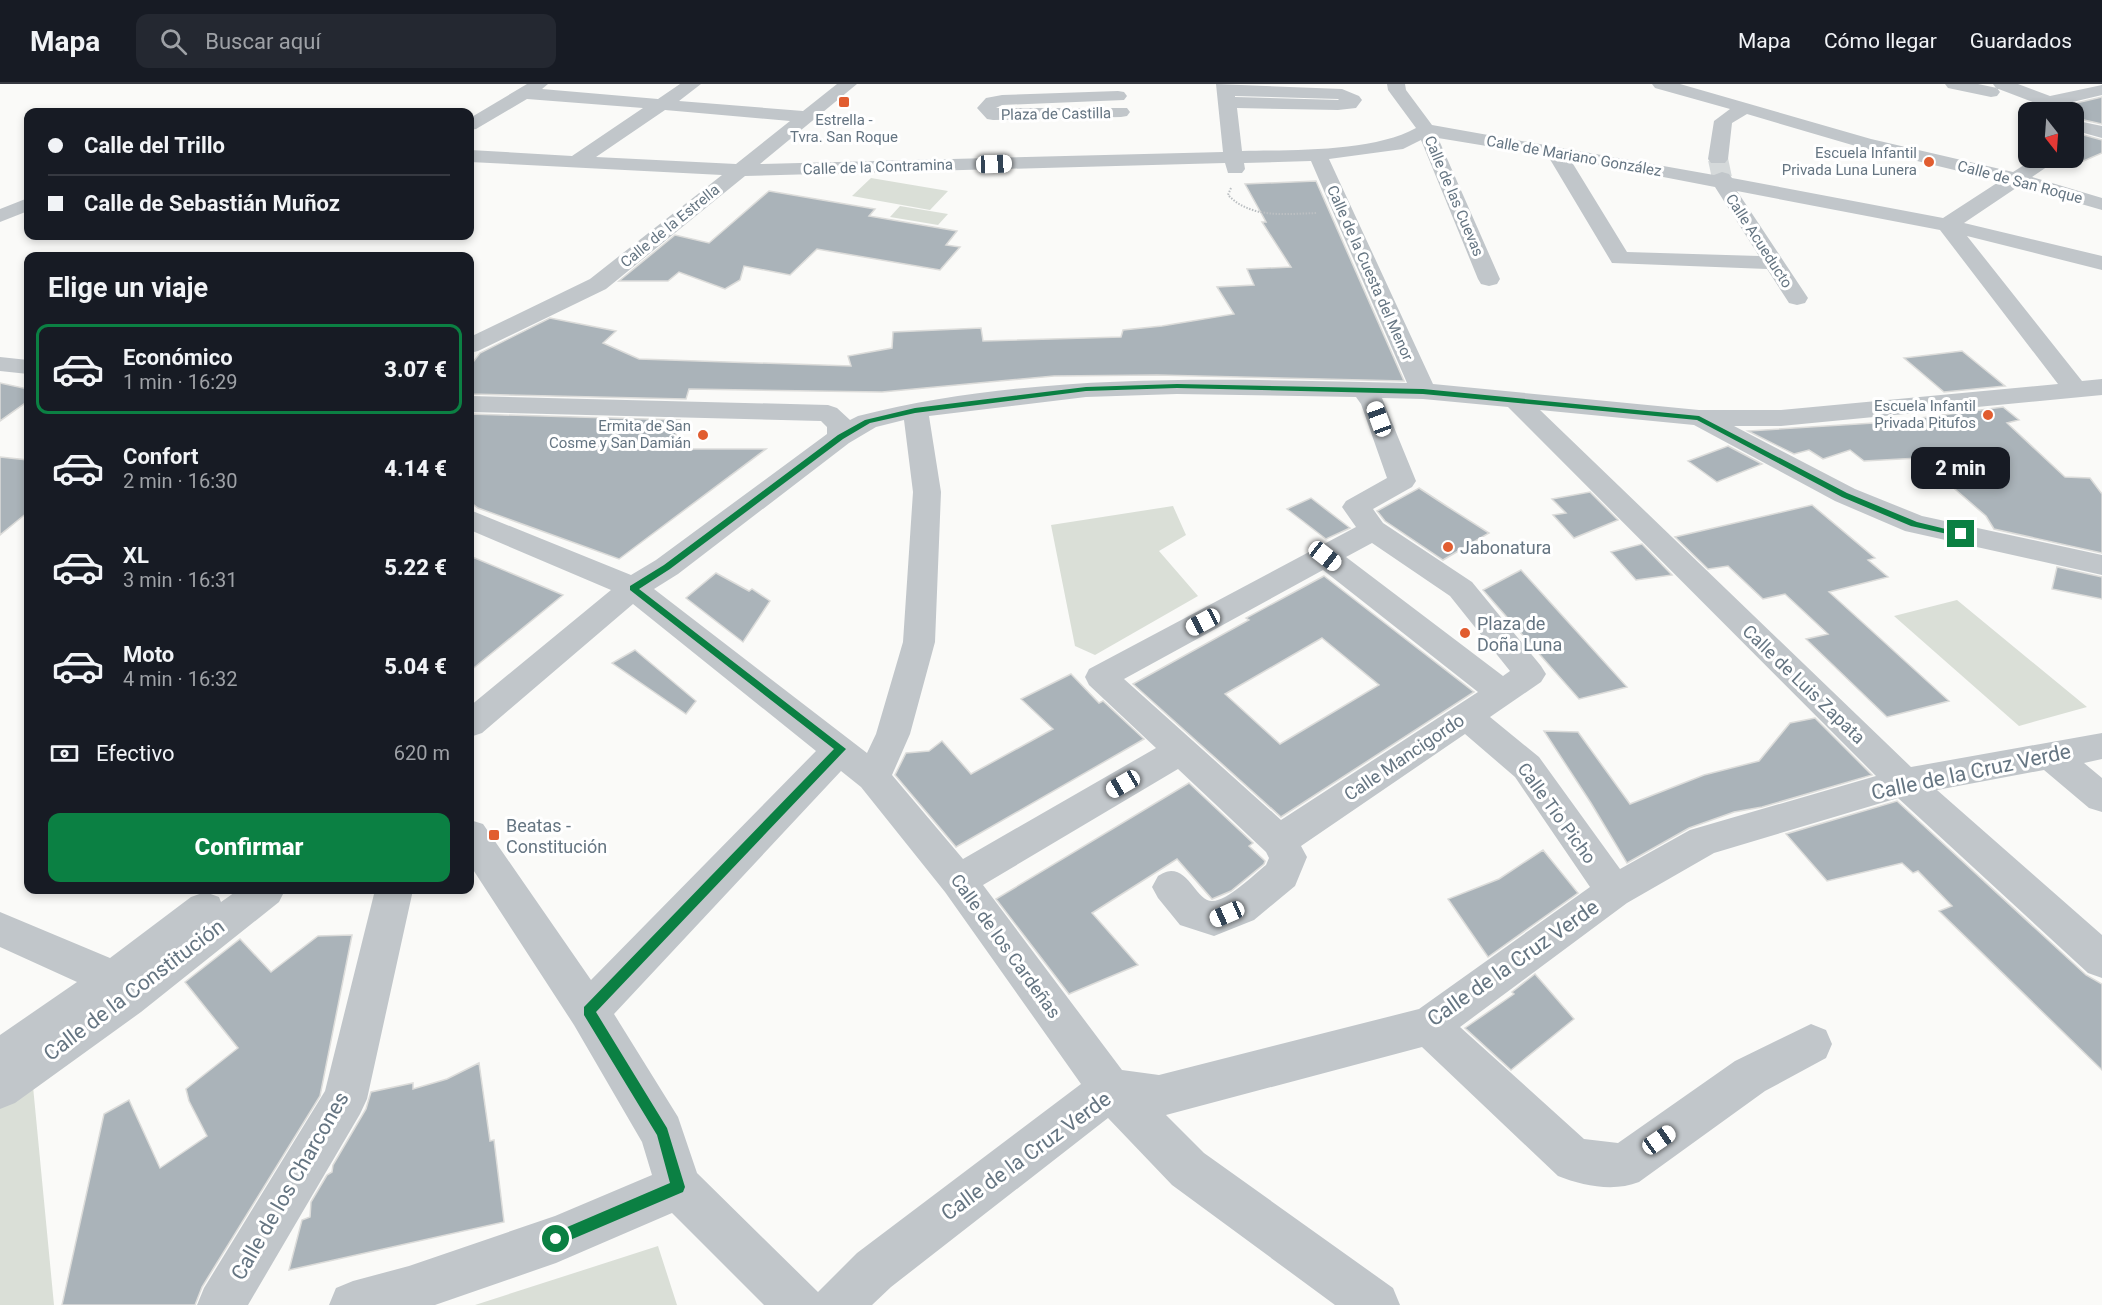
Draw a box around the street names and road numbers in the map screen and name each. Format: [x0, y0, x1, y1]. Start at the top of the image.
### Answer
street label: Plaza de Castilla [1001, 104, 1111, 124]
street label: Calle de Mariano González [1485, 132, 1663, 180]
street label: Calle de las Cuevas [1420, 133, 1488, 259]
street label: Calle de la Contramina [803, 155, 953, 179]
street label: Calle de San Roque [1956, 157, 2084, 207]
street label: Calle de la Estrella [617, 181, 723, 271]
street label: Calle de la Cuesta del Menor [1323, 183, 1417, 363]
street label: Calle Acueducto [1722, 191, 1796, 291]
street label: Calle de Luis Zapata [1738, 620, 1870, 748]
street label: Calle Mancigordo [1340, 709, 1468, 805]
street label: Calle de la Cruz Verde [1869, 739, 2073, 805]
street label: Calle Tío Picho [1513, 759, 1601, 867]
street label: Calle de los Cardeñas [947, 870, 1065, 1022]
street label: Calle de la Cruz Verde [1423, 895, 1603, 1031]
street label: Calle de la Constitución [39, 914, 229, 1066]
street label: Calle de la Cruz Verde [937, 1086, 1115, 1226]
street label: Calle de los Charcones [226, 1088, 354, 1284]

